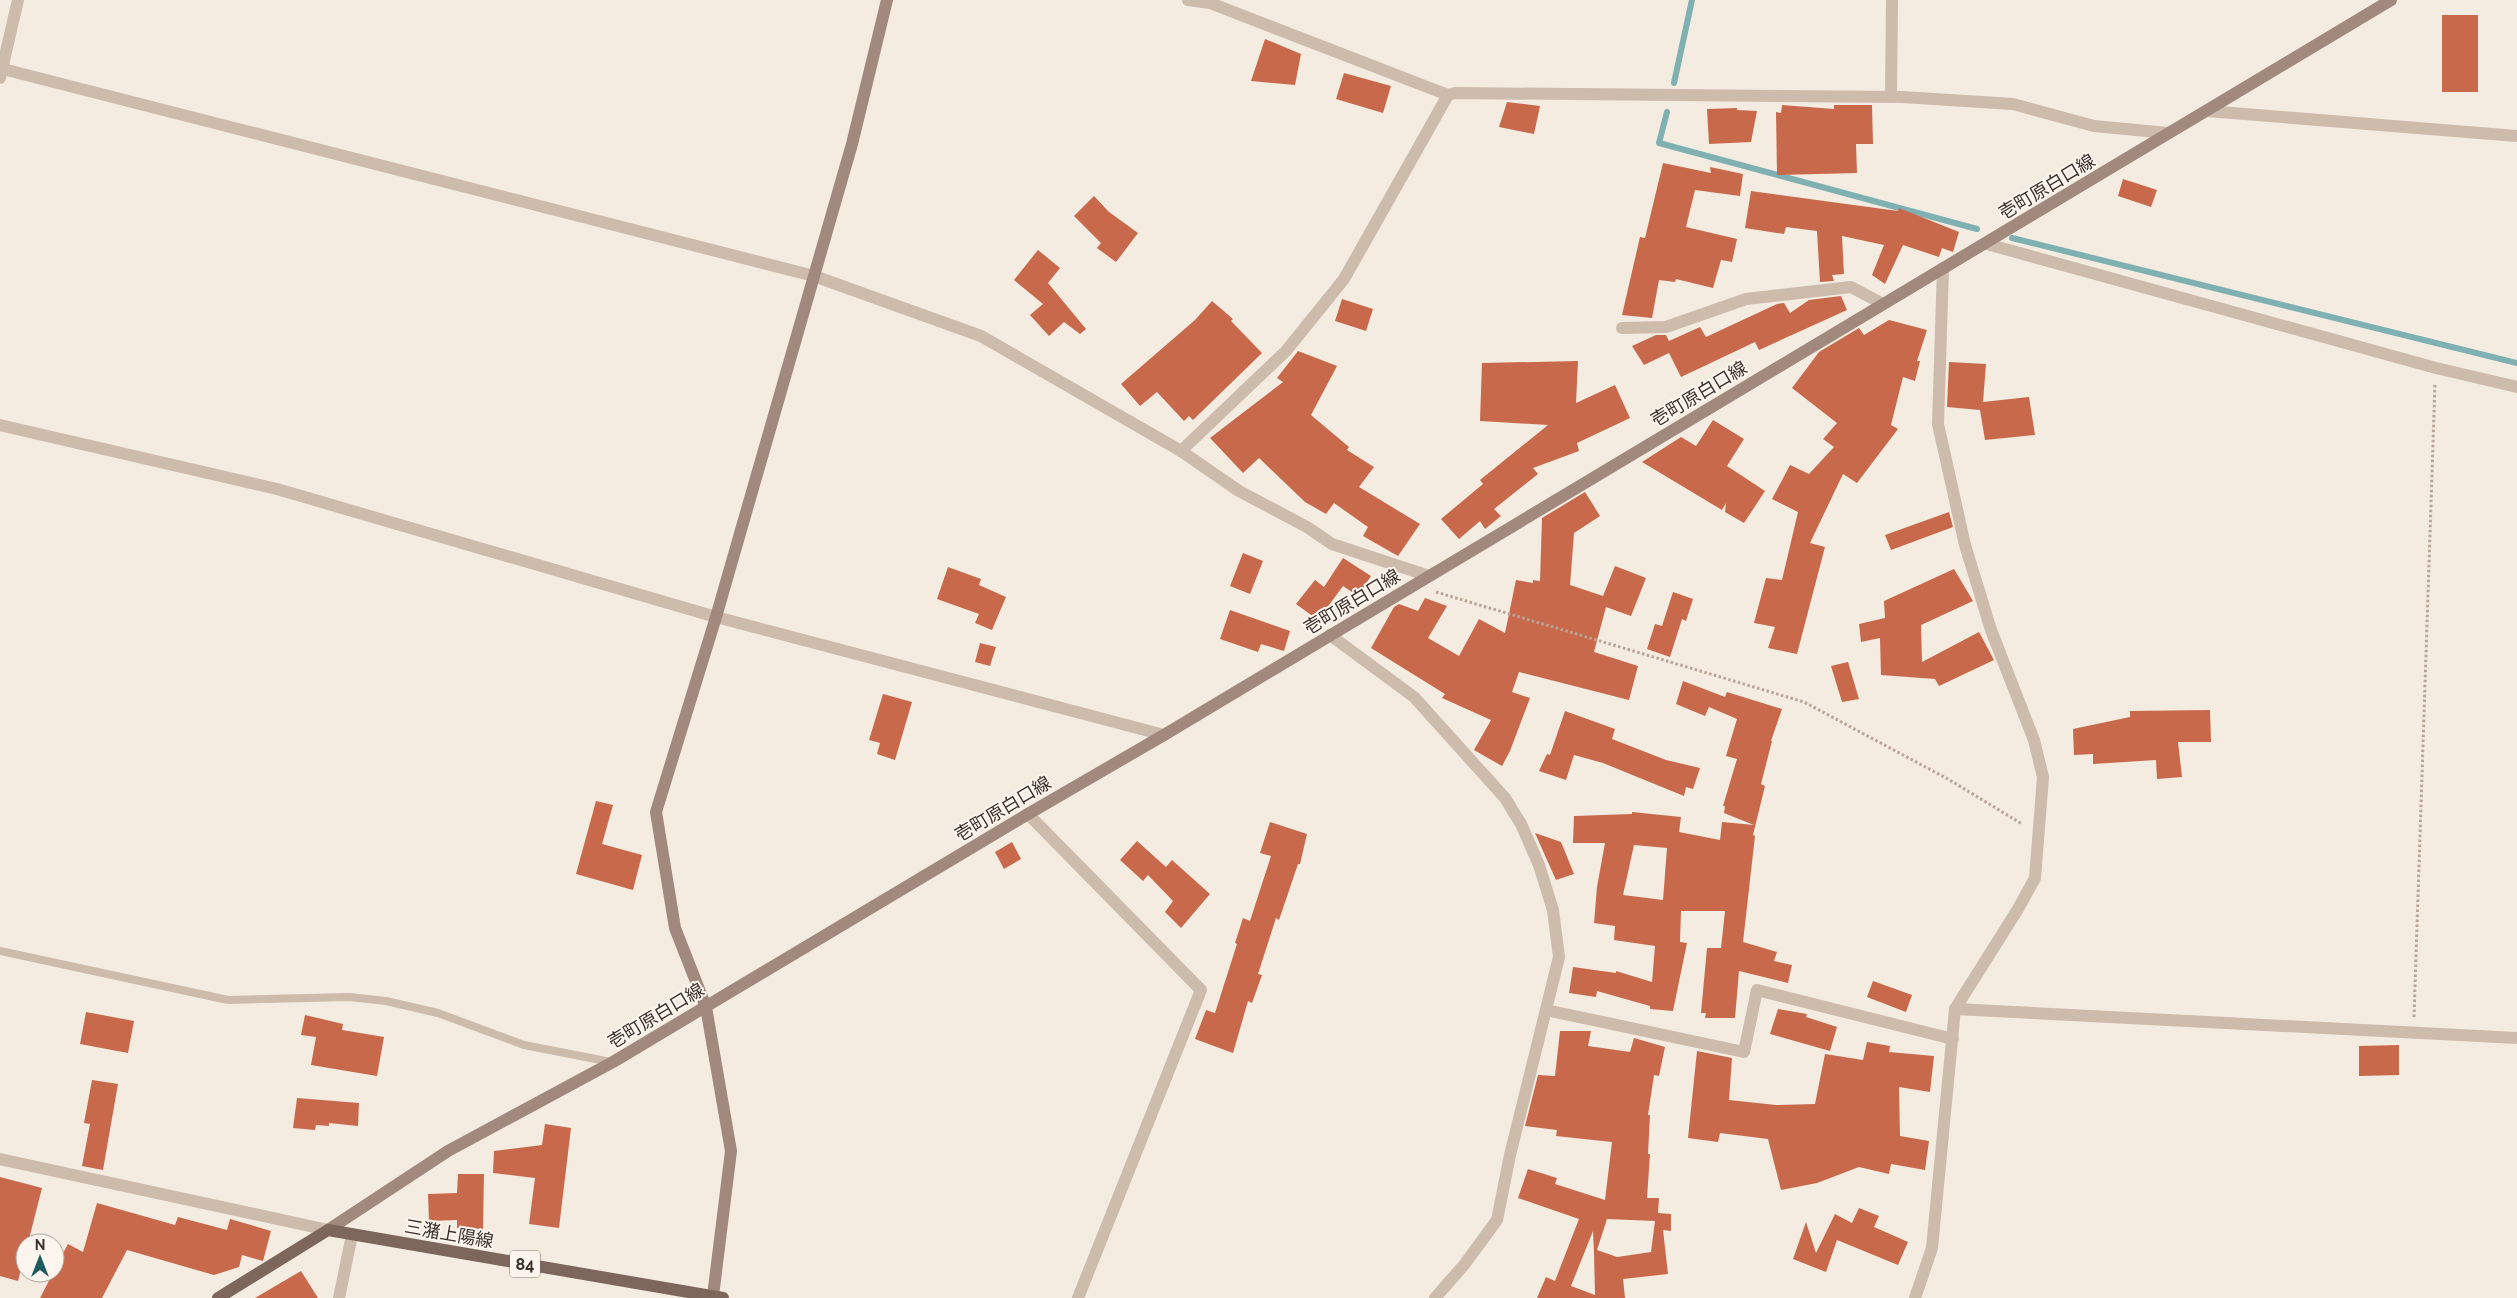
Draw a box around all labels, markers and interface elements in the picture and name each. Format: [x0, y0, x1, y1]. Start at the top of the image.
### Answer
street label: 壱町原白口線 [1995, 150, 2098, 223]
street label: 壱町原白口線 [1647, 357, 1750, 430]
street label: 壱町原白口線 [1300, 565, 1403, 638]
street label: 壱町原白口線 [951, 772, 1054, 845]
street label: 壱町原白口線 [604, 979, 707, 1052]
street label: 三潴上陽線 [403, 1215, 495, 1252]
north arrow [15, 1233, 65, 1283]
text: N [35, 1237, 45, 1253]
road number: 84 [510, 1250, 540, 1278]

